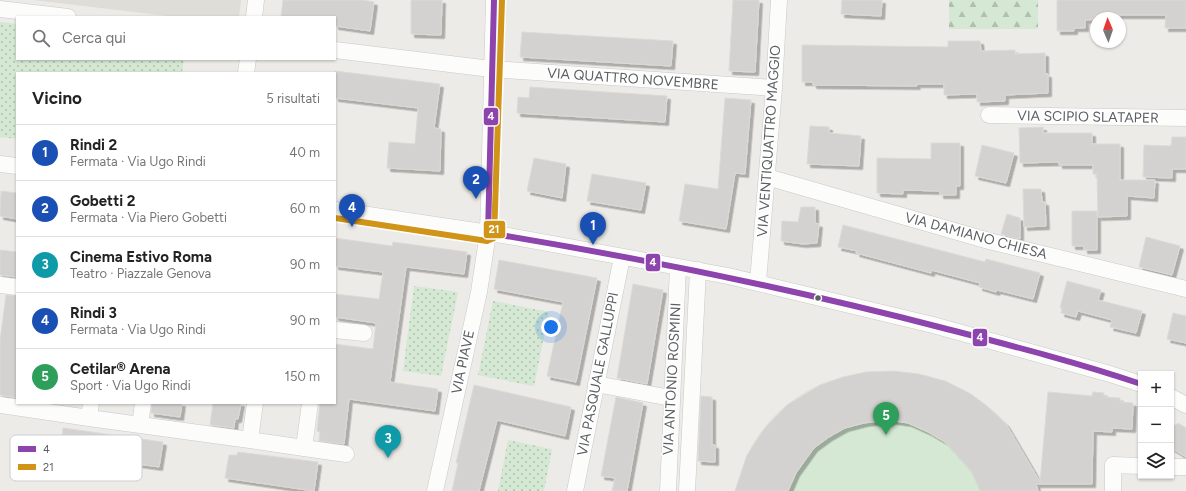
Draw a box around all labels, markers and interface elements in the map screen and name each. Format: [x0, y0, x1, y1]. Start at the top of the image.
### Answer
north arrow [1090, 12, 1126, 48]
search box [16, 16, 336, 60]
icon: search [30, 27, 52, 49]
text: Cerca qui [62, 29, 126, 47]
street label: VIA VENTIQUATTRO MAGGIO [754, 44, 784, 237]
street label: VIA QUATTRO NOVEMBRE [547, 65, 719, 93]
text: Vicino [32, 88, 82, 108]
text: 5 risultati [266, 91, 320, 106]
line badge: 4 [483, 107, 499, 126]
street label: VIA SCIPIO SLATAPER [1017, 107, 1159, 127]
text: 4 [488, 110, 495, 123]
text: Rindi 2 [70, 136, 117, 154]
text: 1 [42, 145, 48, 160]
text: 40 m [289, 145, 320, 160]
text: Fermata · Via Ugo Rindi [70, 154, 206, 169]
pin: 2 [463, 166, 489, 199]
text: Gobetti 2 [70, 192, 135, 210]
pin: 4 [339, 194, 365, 227]
text: 2 [41, 201, 49, 216]
text: 60 m [290, 201, 320, 216]
street label: VIA DAMIANO CHIESA [903, 209, 1049, 263]
text: Fermata · Via Piero Gobetti [70, 210, 227, 225]
pin: 1 [580, 212, 606, 245]
line badge: 21 [483, 220, 506, 239]
text: 21 [488, 223, 500, 236]
text: Cinema Estivo Roma [70, 248, 212, 266]
line badge: 4 [645, 253, 661, 272]
text: 4 [650, 256, 657, 269]
text: 3 [41, 257, 49, 272]
text: 90 m [290, 257, 320, 272]
text: Teatro · Piazzale Genova [70, 266, 211, 281]
street label: VIA PASQUALE GALLUPPI [574, 291, 622, 457]
unlabelled marker [813, 293, 823, 303]
street label: VIA ANTONIO ROSMINI [660, 302, 684, 456]
text: Rindi 3 [70, 304, 117, 322]
text: 4 [41, 313, 49, 328]
text: 90 m [290, 313, 320, 328]
your location [541, 317, 561, 337]
text: Fermata · Via Ugo Rindi [70, 322, 206, 337]
street label: VIA PIAVE [448, 328, 478, 396]
line badge: 4 [972, 328, 988, 347]
text: 4 [977, 331, 984, 344]
text: Cetilar® Arena [70, 360, 171, 378]
text: 5 [41, 369, 49, 384]
text: 150 m [285, 369, 320, 384]
map controls [1138, 371, 1174, 479]
button: + [1138, 371, 1174, 407]
text: Sport · Via Ugo Rindi [70, 378, 191, 393]
pin: 5 [873, 402, 899, 435]
button: − [1138, 407, 1174, 443]
pin: 3 [375, 425, 401, 458]
legend [10, 435, 142, 481]
text: 4 [43, 443, 50, 456]
button: layers [1138, 443, 1174, 479]
text: 21 [43, 461, 54, 474]

